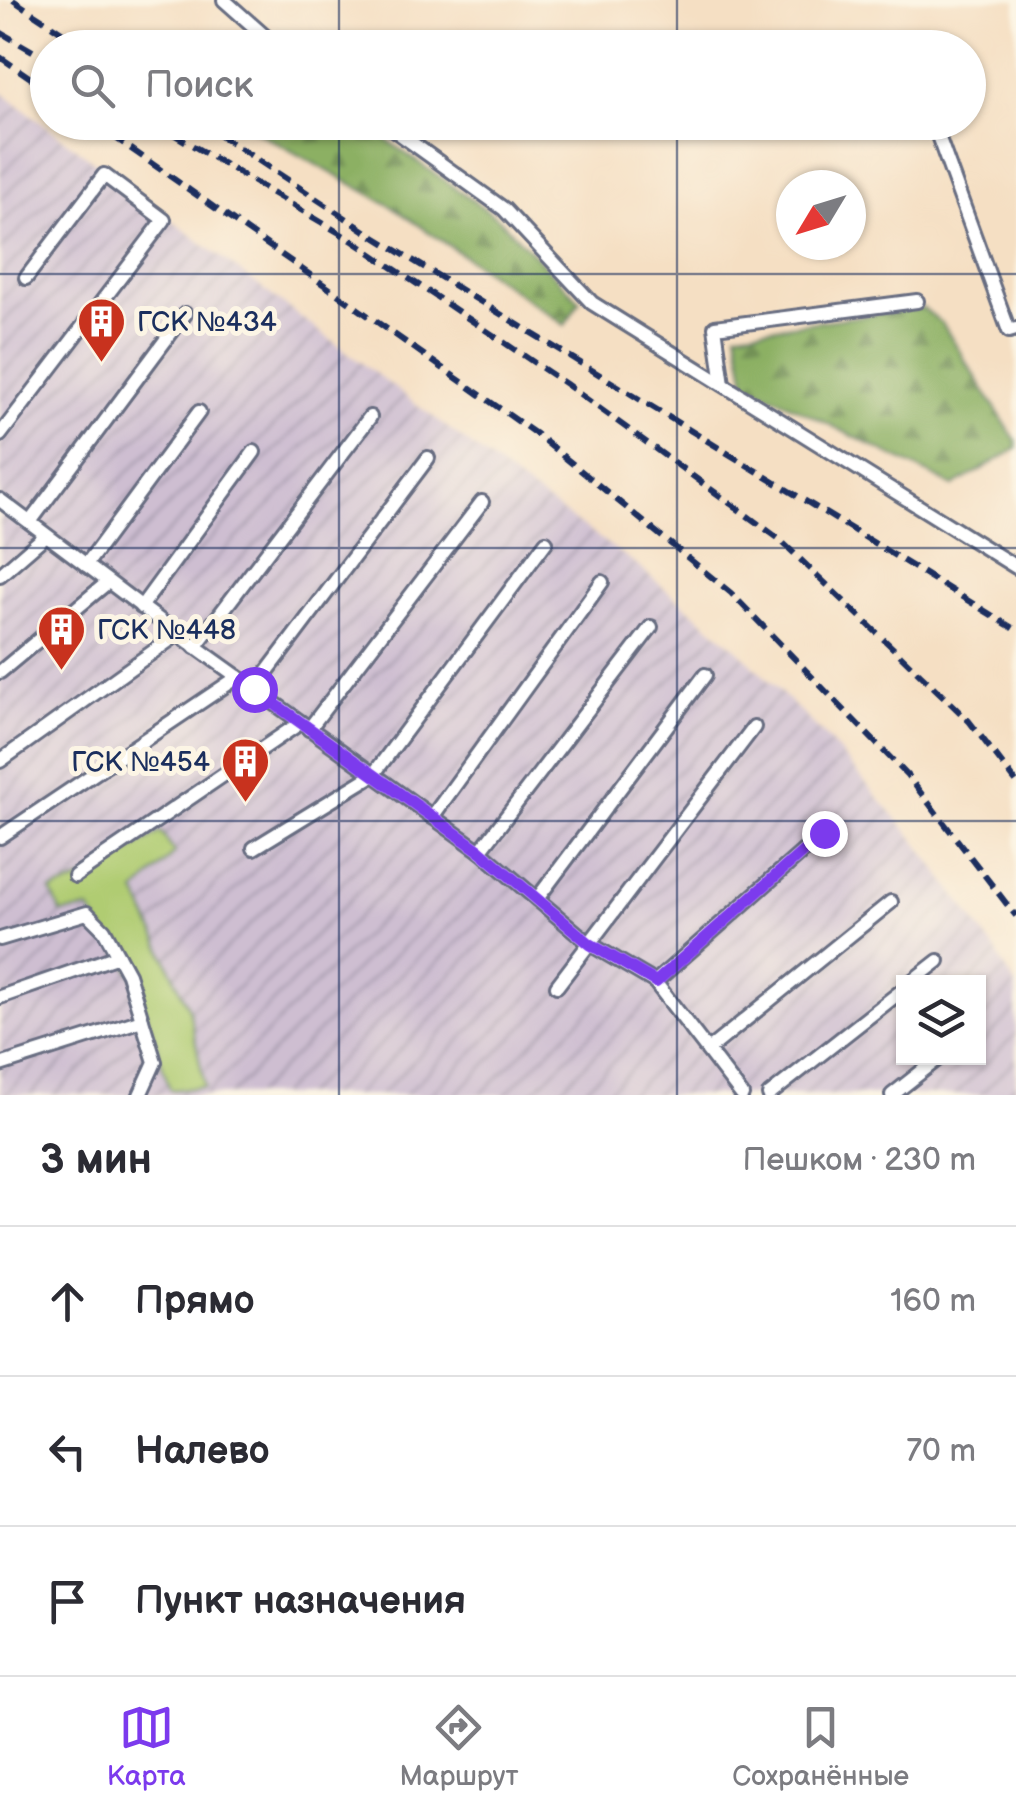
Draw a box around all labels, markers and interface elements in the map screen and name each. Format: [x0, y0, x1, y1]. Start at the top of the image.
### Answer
search box [30, 30, 986, 140]
icon: search [65, 58, 120, 113]
text: Поиск [145, 63, 253, 108]
north arrow [776, 170, 866, 260]
building icon: ГСК №434 [76, 296, 128, 364]
place label: ГСК №434 [137, 306, 277, 339]
building icon: ГСК №448 [36, 604, 88, 672]
place label: ГСК №448 [97, 614, 236, 647]
route start [232, 667, 278, 713]
building icon: ГСК №454 [219, 736, 271, 804]
place label: ГСК №454 [71, 746, 210, 779]
route end [802, 811, 848, 857]
map controls [896, 975, 986, 1065]
button: layers [896, 975, 986, 1065]
text: 3 мин [40, 1135, 152, 1186]
text: Пешком · 230 m [743, 1141, 976, 1180]
icon: ahead [40, 1274, 95, 1329]
text: Прямо [135, 1279, 254, 1324]
text: 160 m [890, 1282, 976, 1321]
icon: left [40, 1424, 95, 1479]
text: Налево [135, 1429, 270, 1474]
text: 70 m [906, 1432, 976, 1471]
icon: arrive [40, 1574, 95, 1629]
text: Пункт назначения [135, 1579, 466, 1624]
tab: Карта [107, 1700, 186, 1793]
tab: Маршрут [399, 1700, 519, 1793]
tab: Сохранённые [732, 1700, 909, 1793]

